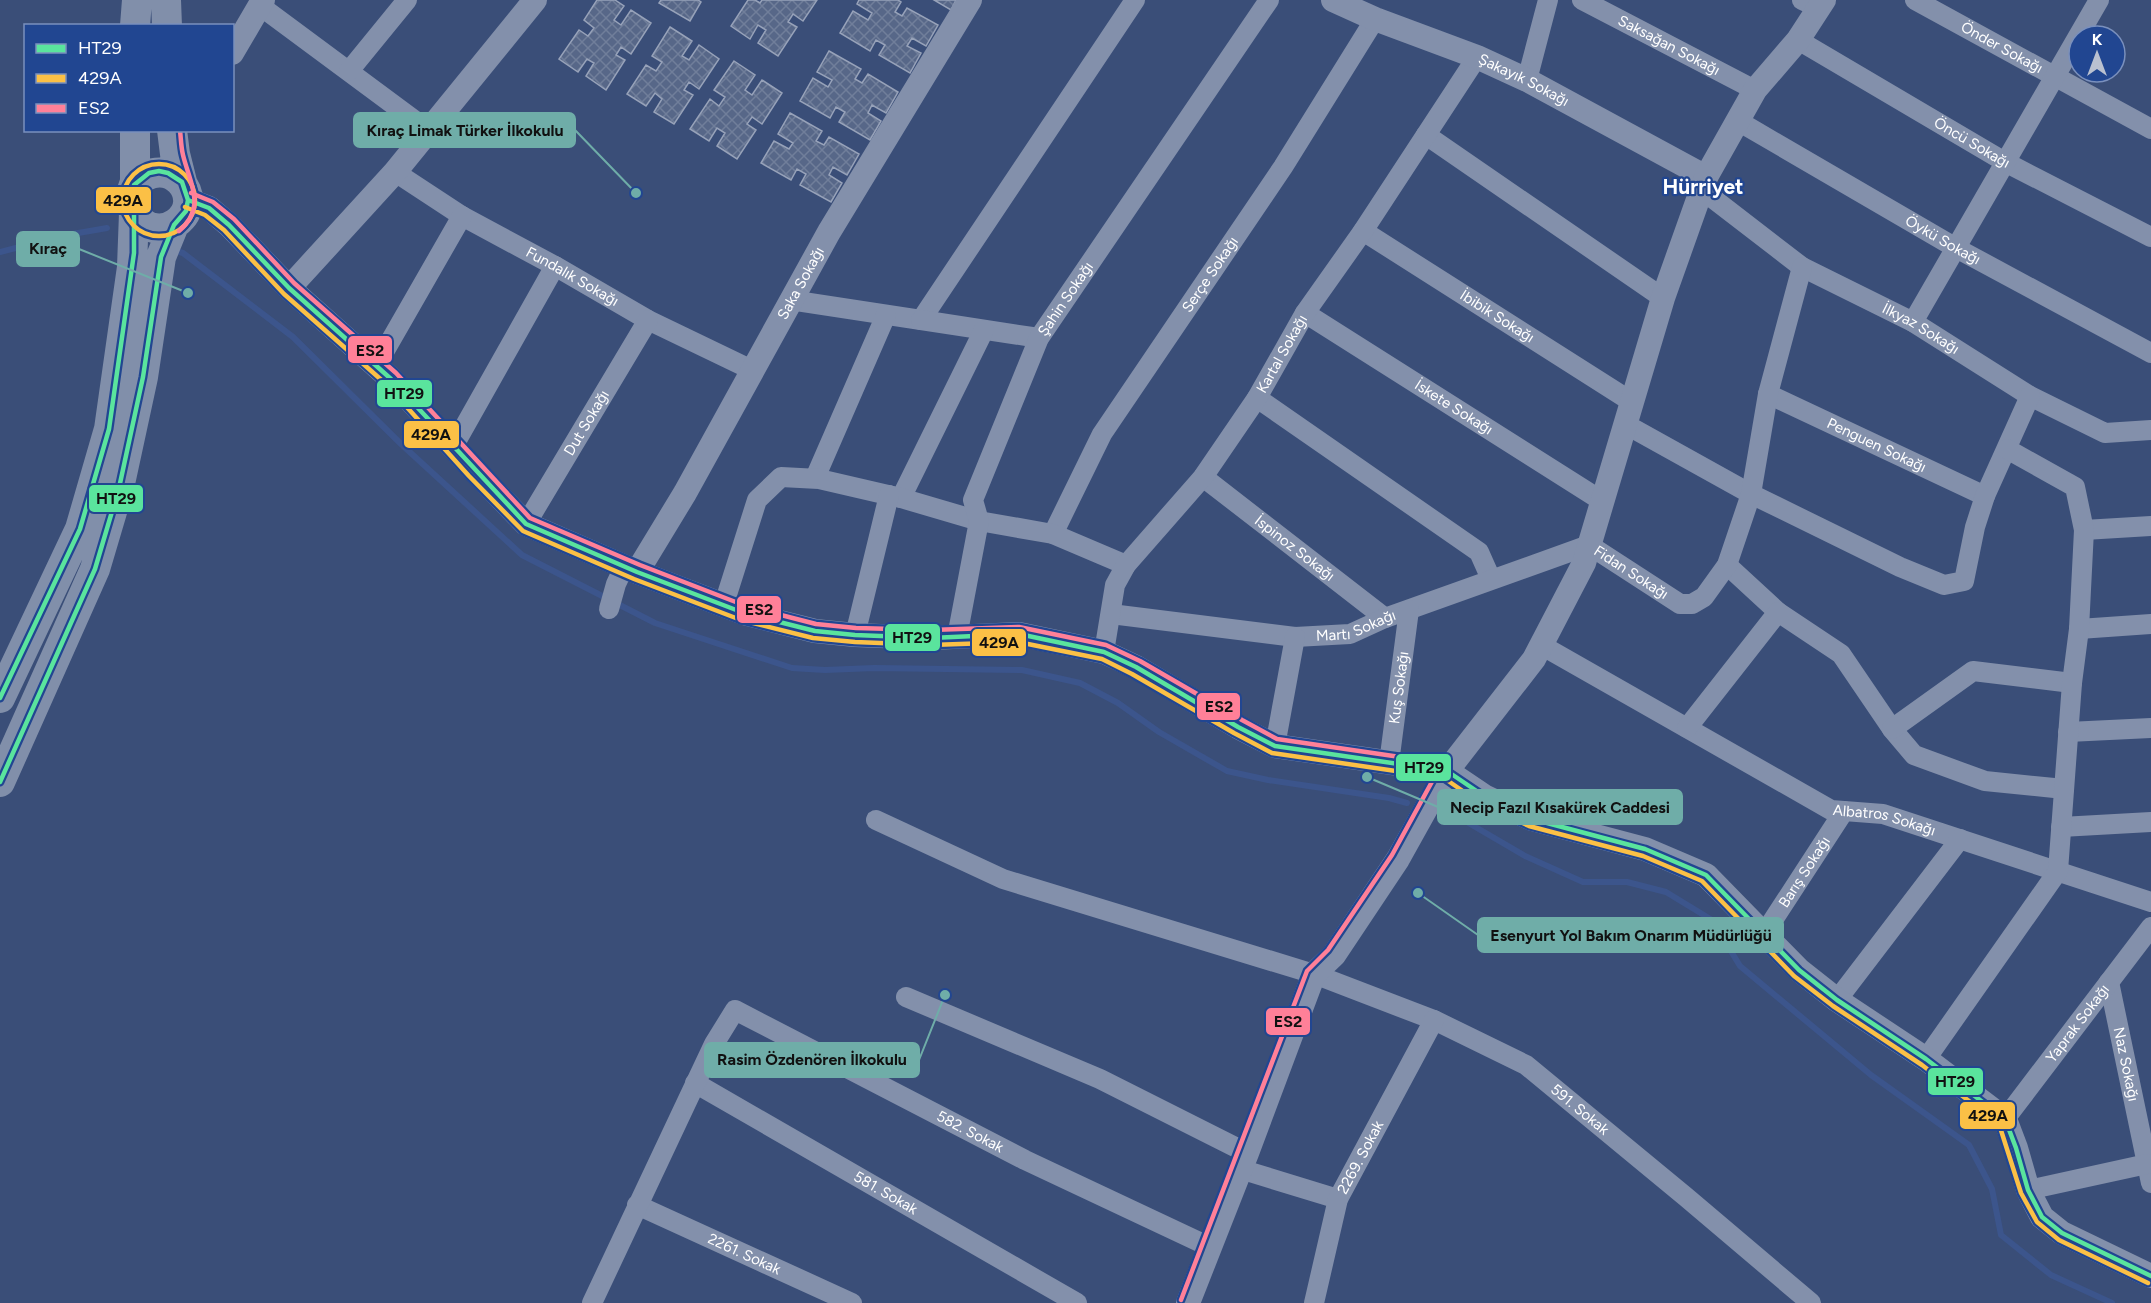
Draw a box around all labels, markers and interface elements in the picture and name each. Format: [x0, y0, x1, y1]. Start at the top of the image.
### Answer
street label: Saksağan Sokağı [1615, 11, 1723, 79]
street label: Önder Sokağı [1958, 18, 2046, 77]
legend [24, 24, 234, 132]
north arrow [2067, 24, 2127, 84]
text: K [2092, 30, 2103, 49]
text: HT29 [78, 37, 122, 59]
street label: Şakayık Sokağı [1476, 50, 1572, 110]
text: 429A [78, 67, 122, 89]
text: ES2 [78, 97, 110, 119]
callout: Kıraç Limak Türker İlkokulu [354, 113, 575, 147]
street label: Öncü Sokağı [1931, 113, 2013, 172]
text: Kıraç Limak Türker İlkokulu [366, 121, 564, 140]
district label: Hürriyet [1663, 174, 1743, 199]
line badge: 429A [95, 186, 152, 214]
text: 429A [103, 191, 144, 210]
street label: Öykü Sokağı [1902, 211, 1984, 269]
callout: Kıraç [17, 232, 79, 266]
street label: Serçe Sokağı [1178, 233, 1242, 316]
text: Kıraç [29, 239, 67, 258]
street label: Fundalık Sokağı [523, 243, 622, 310]
street label: Saka Sokağı [773, 244, 828, 323]
street label: Şahin Sokağı [1034, 258, 1097, 340]
street label: İbibik Sokağı [1457, 286, 1538, 347]
street label: İlkyaz Sokağı [1879, 299, 1963, 358]
street label: Kartal Sokağı [1253, 312, 1311, 396]
line badge: ES2 [347, 335, 393, 364]
text: ES2 [356, 341, 384, 360]
street label: İskete Sokağı [1411, 376, 1496, 439]
line badge: HT29 [376, 379, 433, 408]
text: HT29 [384, 384, 424, 403]
street label: Dut Sokağı [560, 387, 613, 459]
street label: Penguen Sokağı [1824, 414, 1929, 476]
line badge: 429A [403, 420, 460, 449]
text: 429A [411, 425, 452, 444]
line badge: HT29 [88, 484, 144, 513]
text: HT29 [96, 489, 136, 508]
street label: İspinoz Sokağı [1251, 511, 1338, 585]
street label: Fidan Sokağı [1591, 542, 1672, 603]
line badge: ES2 [736, 595, 782, 624]
text: ES2 [745, 600, 773, 619]
street label: Martı Sokağı [1315, 606, 1398, 645]
line badge: HT29 [884, 623, 941, 652]
text: HT29 [892, 628, 932, 647]
line badge: 429A [971, 628, 1027, 657]
text: 429A [979, 633, 1020, 652]
street label: Kuş Sokağı [1385, 650, 1413, 725]
line badge: ES2 [1196, 692, 1241, 721]
text: ES2 [1205, 697, 1233, 716]
line badge: HT29 [1395, 753, 1452, 782]
text: HT29 [1404, 758, 1444, 777]
callout: Necip Fazıl Kısakürek Caddesi [1438, 790, 1682, 824]
text: Necip Fazıl Kısakürek Caddesi [1450, 798, 1670, 817]
street label: Albatros Sokağı [1832, 801, 1938, 840]
street label: Barış Sokağı [1775, 833, 1834, 911]
callout: Esenyurt Yol Bakım Onarım Müdürlüğü [1478, 918, 1783, 952]
text: Esenyurt Yol Bakım Onarım Müdürlüğü [1490, 926, 1772, 945]
street label: Yaprak Sokağı [2042, 981, 2113, 1066]
line badge: ES2 [1265, 1007, 1311, 1036]
text: ES2 [1274, 1012, 1302, 1031]
street label: Naz Sokağı [2110, 1025, 2143, 1103]
callout: Rasim Özdenören İlkokulu [705, 1043, 919, 1077]
text: Rasim Özdenören İlkokulu [717, 1050, 907, 1069]
line badge: HT29 [1927, 1067, 1984, 1096]
text: HT29 [1935, 1072, 1975, 1091]
street label: 591. Sokak [1547, 1080, 1613, 1139]
line badge: 429A [1959, 1101, 2016, 1130]
text: 429A [1968, 1106, 2009, 1125]
street label: 582. Sokak [934, 1107, 1007, 1157]
street label: 2269. Sokak [1333, 1117, 1388, 1197]
street label: 581. Sokak [850, 1167, 921, 1219]
street label: 2261. Sokak [705, 1230, 784, 1279]

